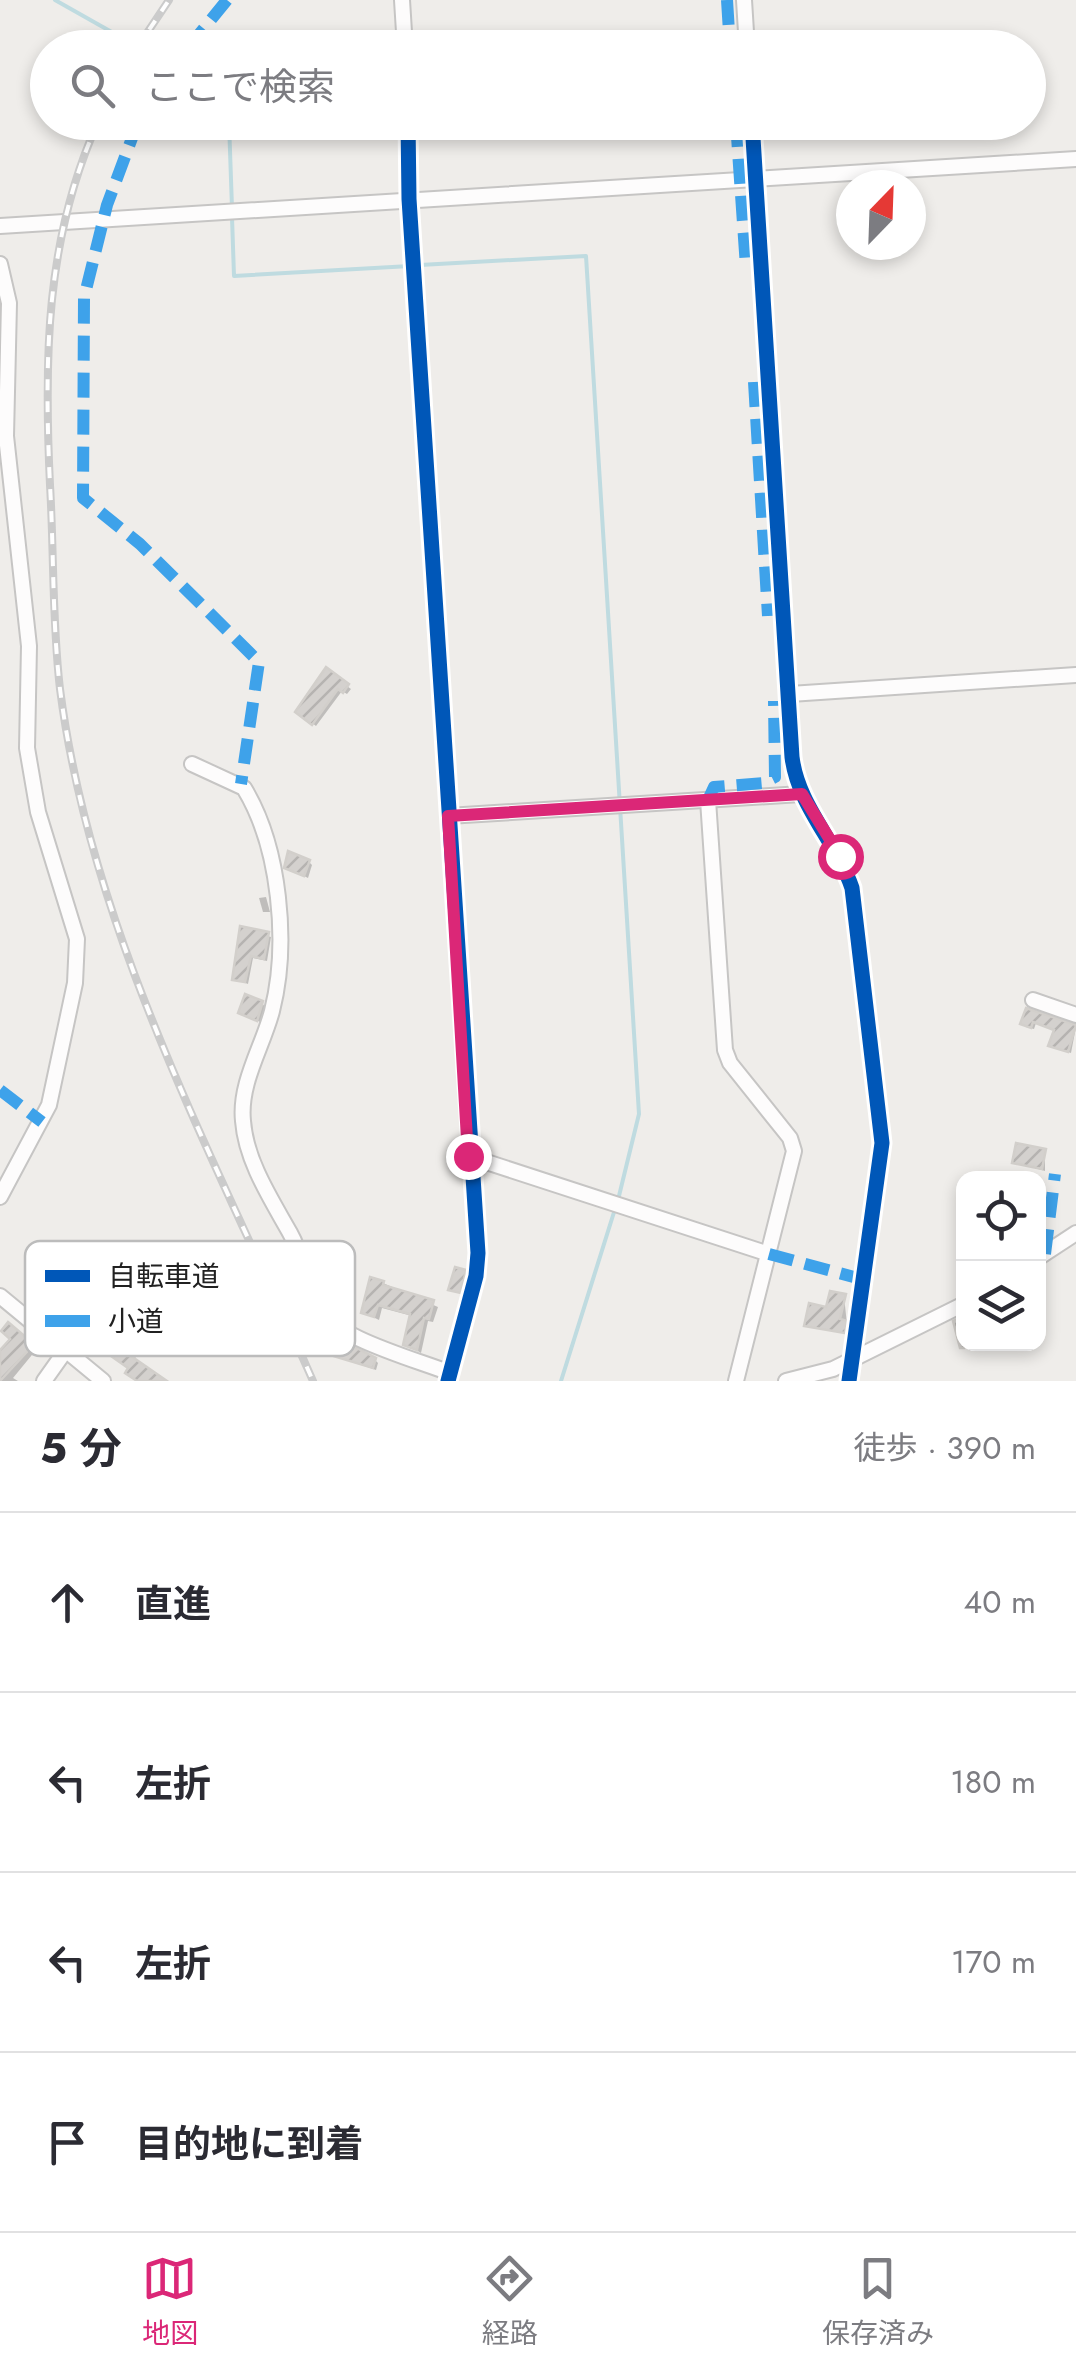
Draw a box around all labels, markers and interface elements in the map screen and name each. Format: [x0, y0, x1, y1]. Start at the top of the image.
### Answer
search box [30, 30, 1046, 140]
icon: search [65, 58, 120, 113]
text: ここで検索 [145, 59, 335, 114]
north arrow [836, 170, 926, 260]
route start [818, 834, 864, 880]
route end [446, 1134, 492, 1180]
map controls [956, 1171, 1046, 1351]
button: locate [956, 1171, 1046, 1261]
legend [25, 1241, 355, 1356]
text: 自転車道 [108, 1256, 220, 1297]
button: layers [956, 1261, 1046, 1351]
text: 小道 [108, 1301, 164, 1342]
text: 5 分 [40, 1418, 122, 1479]
text: 徒歩 · 390 m [854, 1425, 1036, 1471]
icon: ahead [40, 1575, 95, 1630]
text: 直進 [135, 1576, 211, 1631]
text: 40 m [964, 1579, 1036, 1625]
icon: left [40, 1755, 95, 1810]
text: 左折 [135, 1756, 211, 1811]
text: 180 m [950, 1759, 1036, 1805]
icon: left [40, 1935, 95, 1990]
text: 左折 [135, 1936, 211, 1991]
text: 170 m [951, 1939, 1036, 1985]
icon: arrive [40, 2115, 95, 2170]
text: 目的地に到着 [135, 2116, 363, 2171]
tab: 地図 [142, 2251, 198, 2354]
tab: 経路 [482, 2251, 538, 2354]
tab: 保存済み [822, 2251, 934, 2354]

